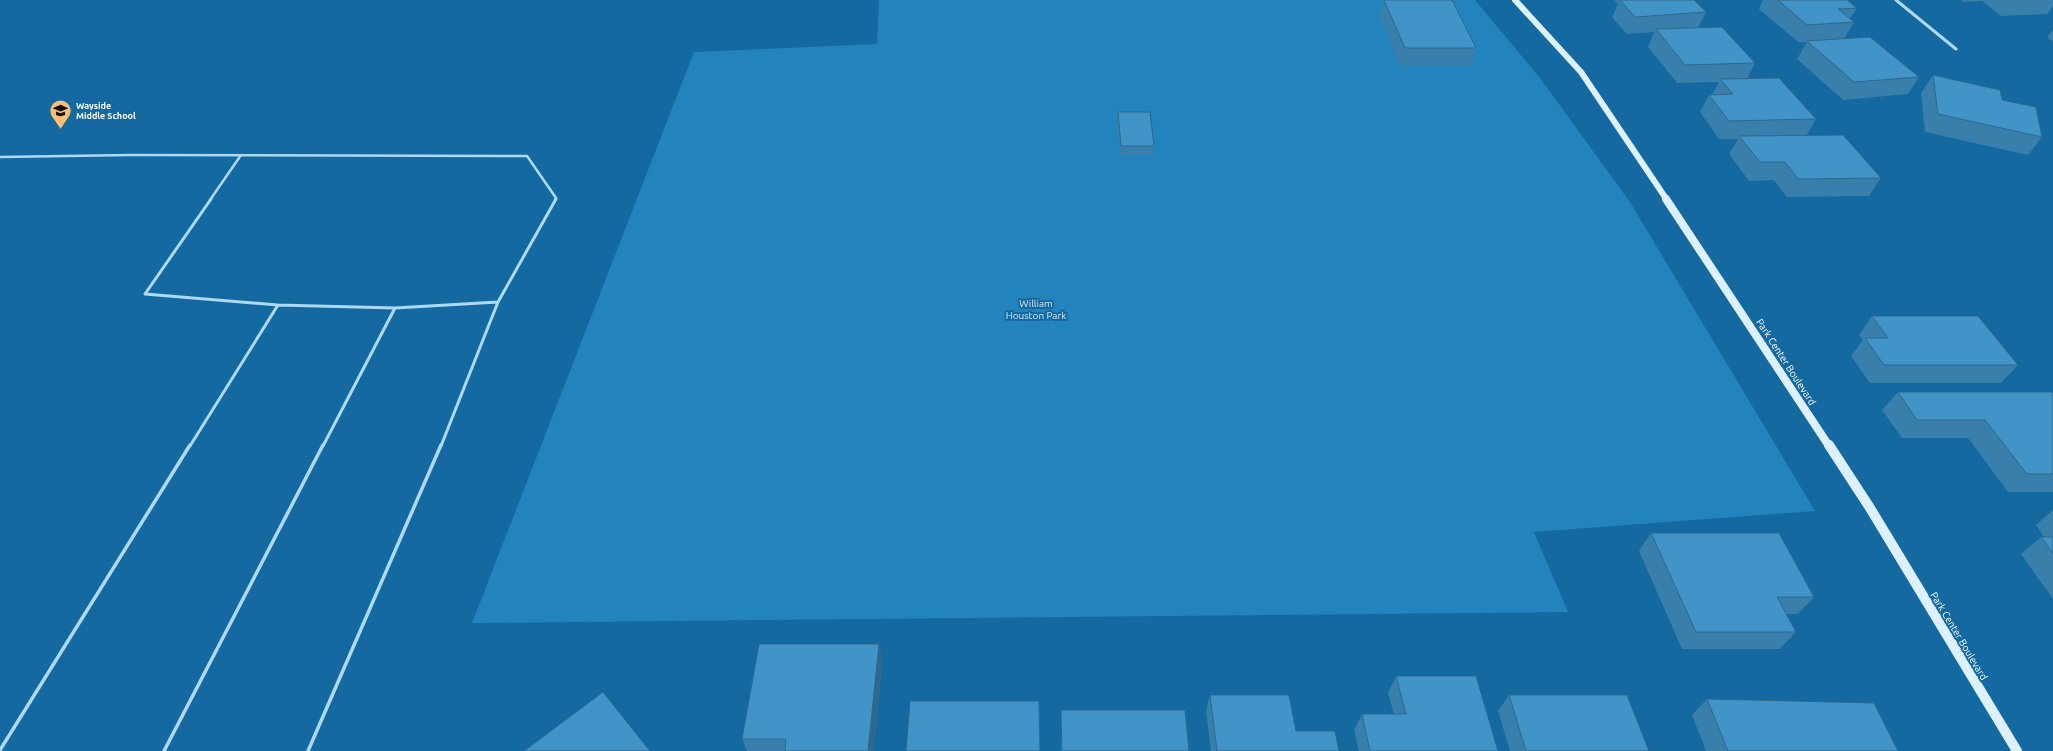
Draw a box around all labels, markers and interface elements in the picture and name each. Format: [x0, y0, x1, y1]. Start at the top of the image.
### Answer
school or university icon: Wayside Middle School [48, 98, 74, 131]
place label: Wayside Middle School [76, 101, 136, 121]
park label: William Houston Park [1006, 298, 1066, 321]
street label: Park Center Boulevard [1754, 317, 1818, 407]
street label: Park Center Boulevard [1928, 590, 1990, 682]

